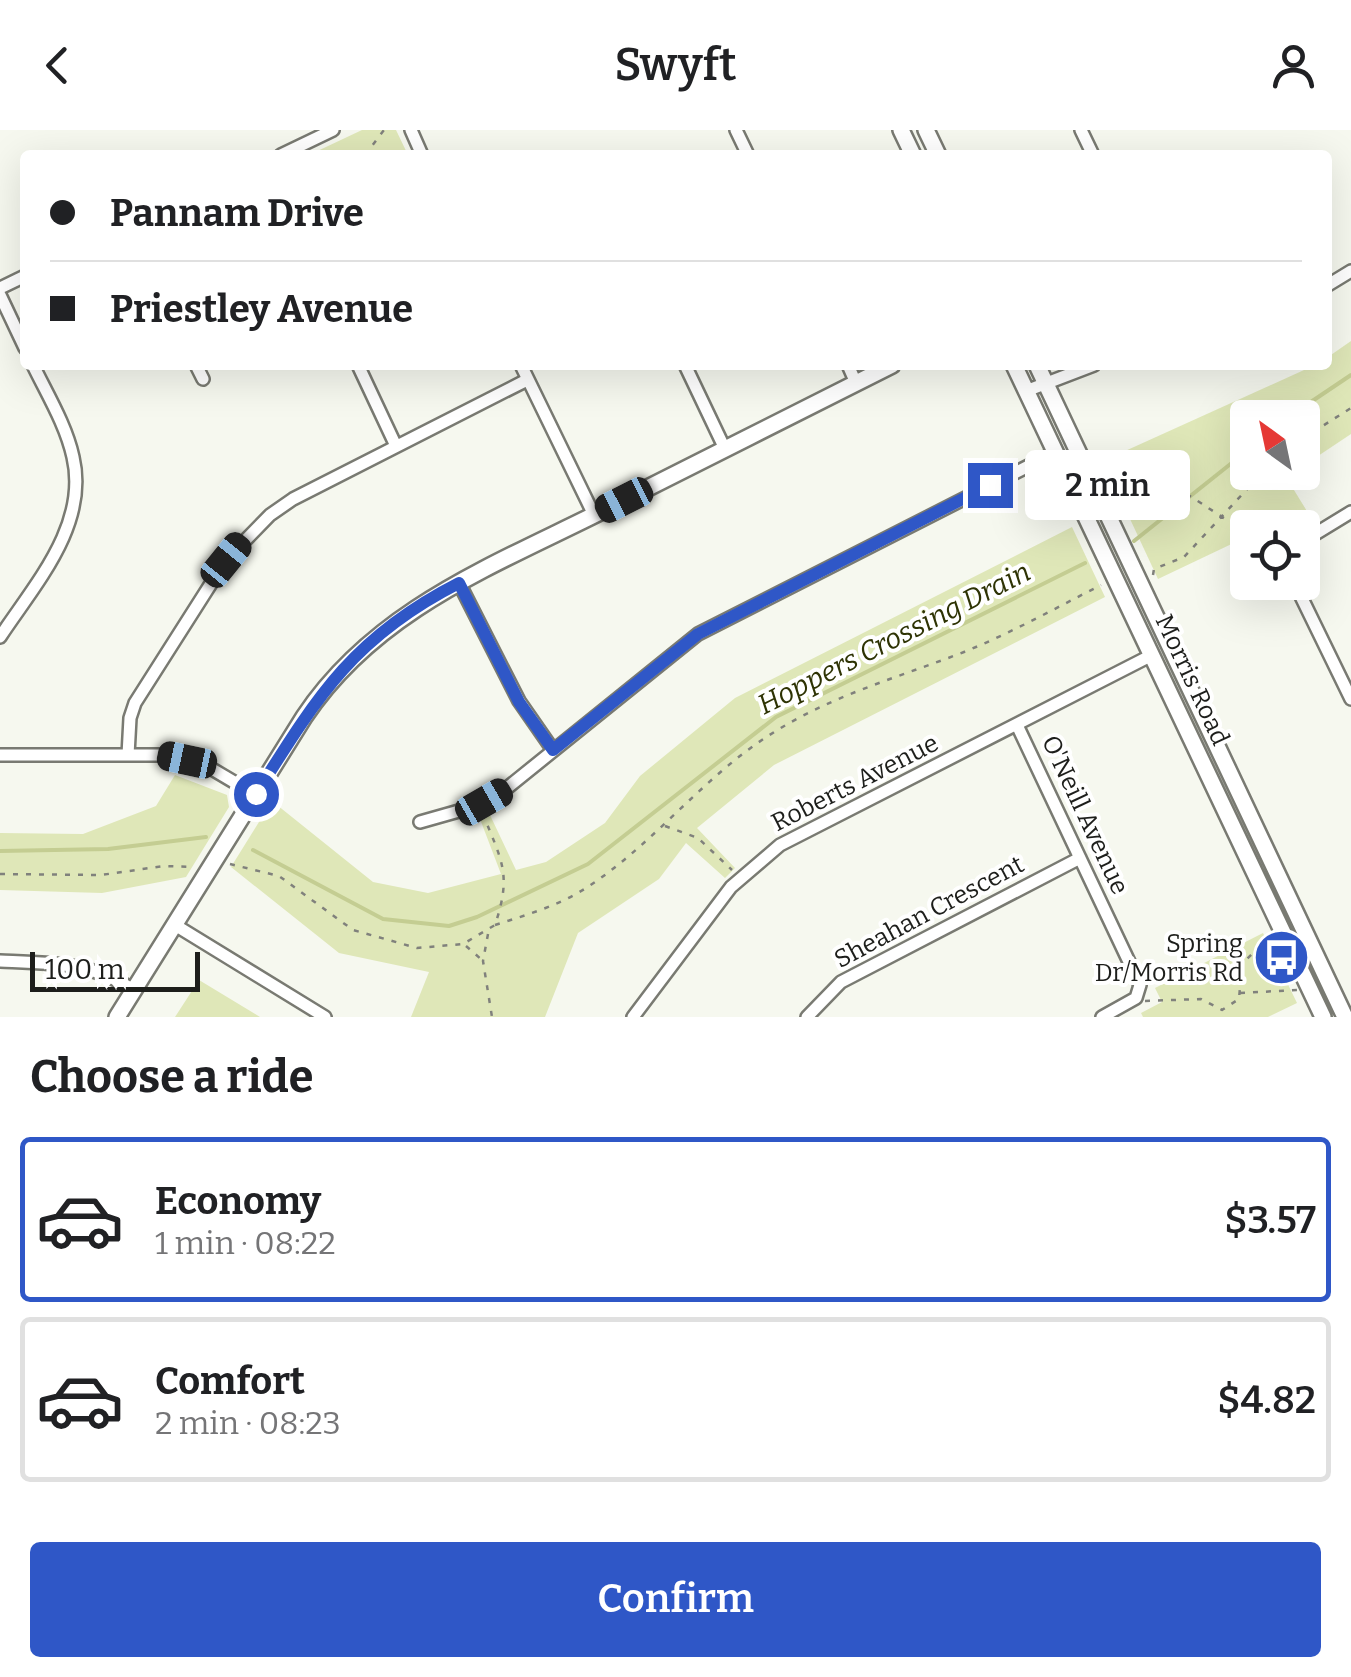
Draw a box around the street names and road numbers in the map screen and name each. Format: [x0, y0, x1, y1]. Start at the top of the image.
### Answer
street label: Morris Road [1149, 610, 1235, 750]
street label: Roberts Avenue [767, 728, 943, 838]
street label: O'Neill Avenue [1035, 731, 1135, 899]
street label: Sheahan Crescent [829, 849, 1029, 975]

